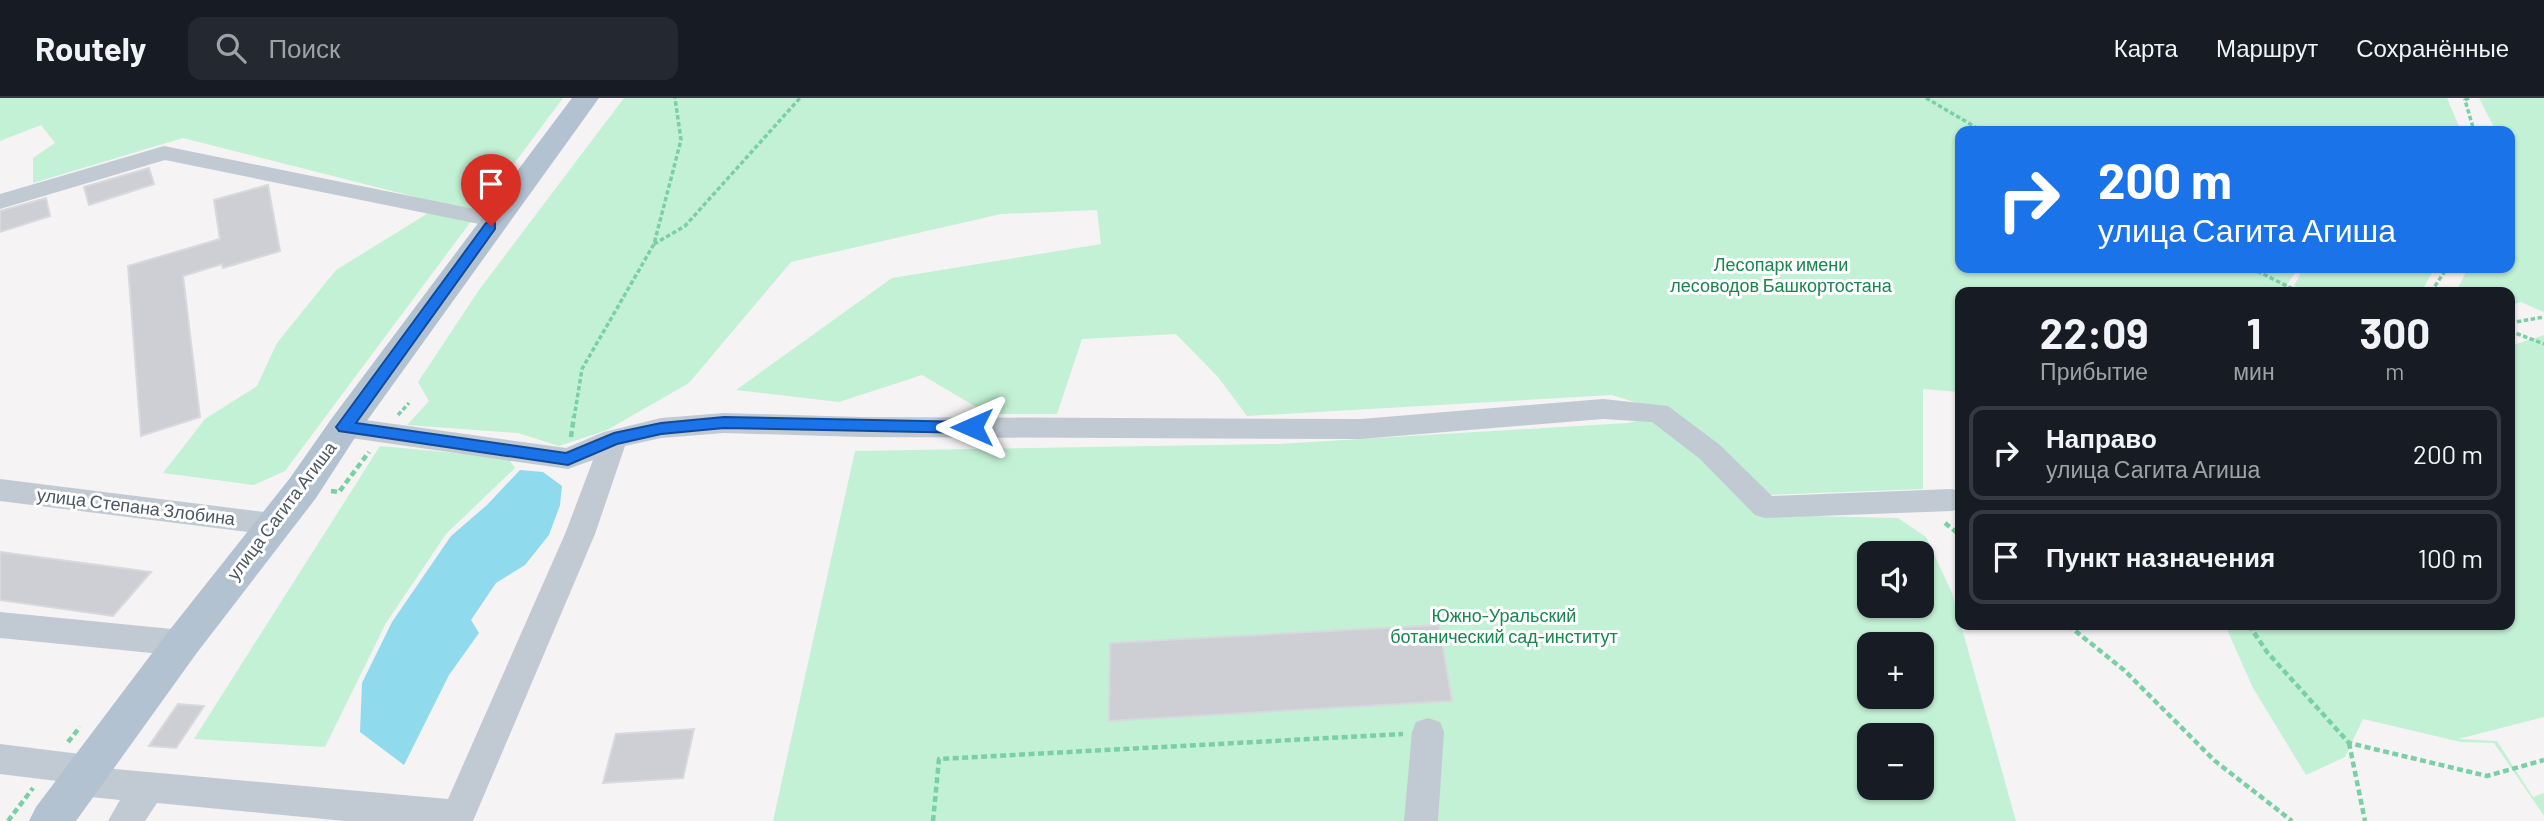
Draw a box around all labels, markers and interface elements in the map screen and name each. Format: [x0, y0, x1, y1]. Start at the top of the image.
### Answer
search box [188, 17, 678, 80]
text: Routely [35, 28, 146, 68]
icon: search [212, 29, 250, 67]
text: Поиск [268, 32, 340, 63]
text: Карта [2114, 33, 2178, 62]
text: Маршрут [2216, 33, 2318, 62]
text: Сохранённые [2356, 33, 2509, 62]
text: 200 m [2098, 150, 2232, 209]
pin [461, 154, 521, 226]
icon: right [1983, 154, 2074, 245]
icon: arrive [472, 165, 510, 203]
text: улица Сагита Агиша [2098, 210, 2396, 248]
park label: Лесопарк имени лесоводов Башкортостана [1670, 253, 1893, 296]
text: 22:09 [2040, 307, 2148, 357]
text: 1 [2247, 307, 2261, 357]
text: 300 [2360, 307, 2430, 357]
text: Прибытие [2040, 357, 2148, 385]
text: мин [2233, 357, 2275, 385]
text: m [2385, 357, 2404, 385]
position arrow [935, 390, 1009, 464]
text: Направо [2046, 422, 2157, 453]
icon: right [1987, 434, 2025, 472]
street label: улица Сагита Агиша [222, 436, 341, 584]
text: 200 m [2413, 438, 2483, 469]
text: улица Сагита Агиша [2046, 455, 2260, 483]
street label: улица Степана Злобина [36, 483, 237, 529]
icon: arrive [1987, 538, 2025, 576]
map controls [1857, 541, 1934, 800]
button: sound [1857, 541, 1934, 618]
text: Пункт назначения [2046, 541, 2275, 572]
text: 100 m [2418, 542, 2483, 573]
park label: Южно-Уральский ботанический сад-институт [1390, 604, 1618, 647]
button: + [1857, 632, 1934, 709]
button: − [1857, 723, 1934, 800]

